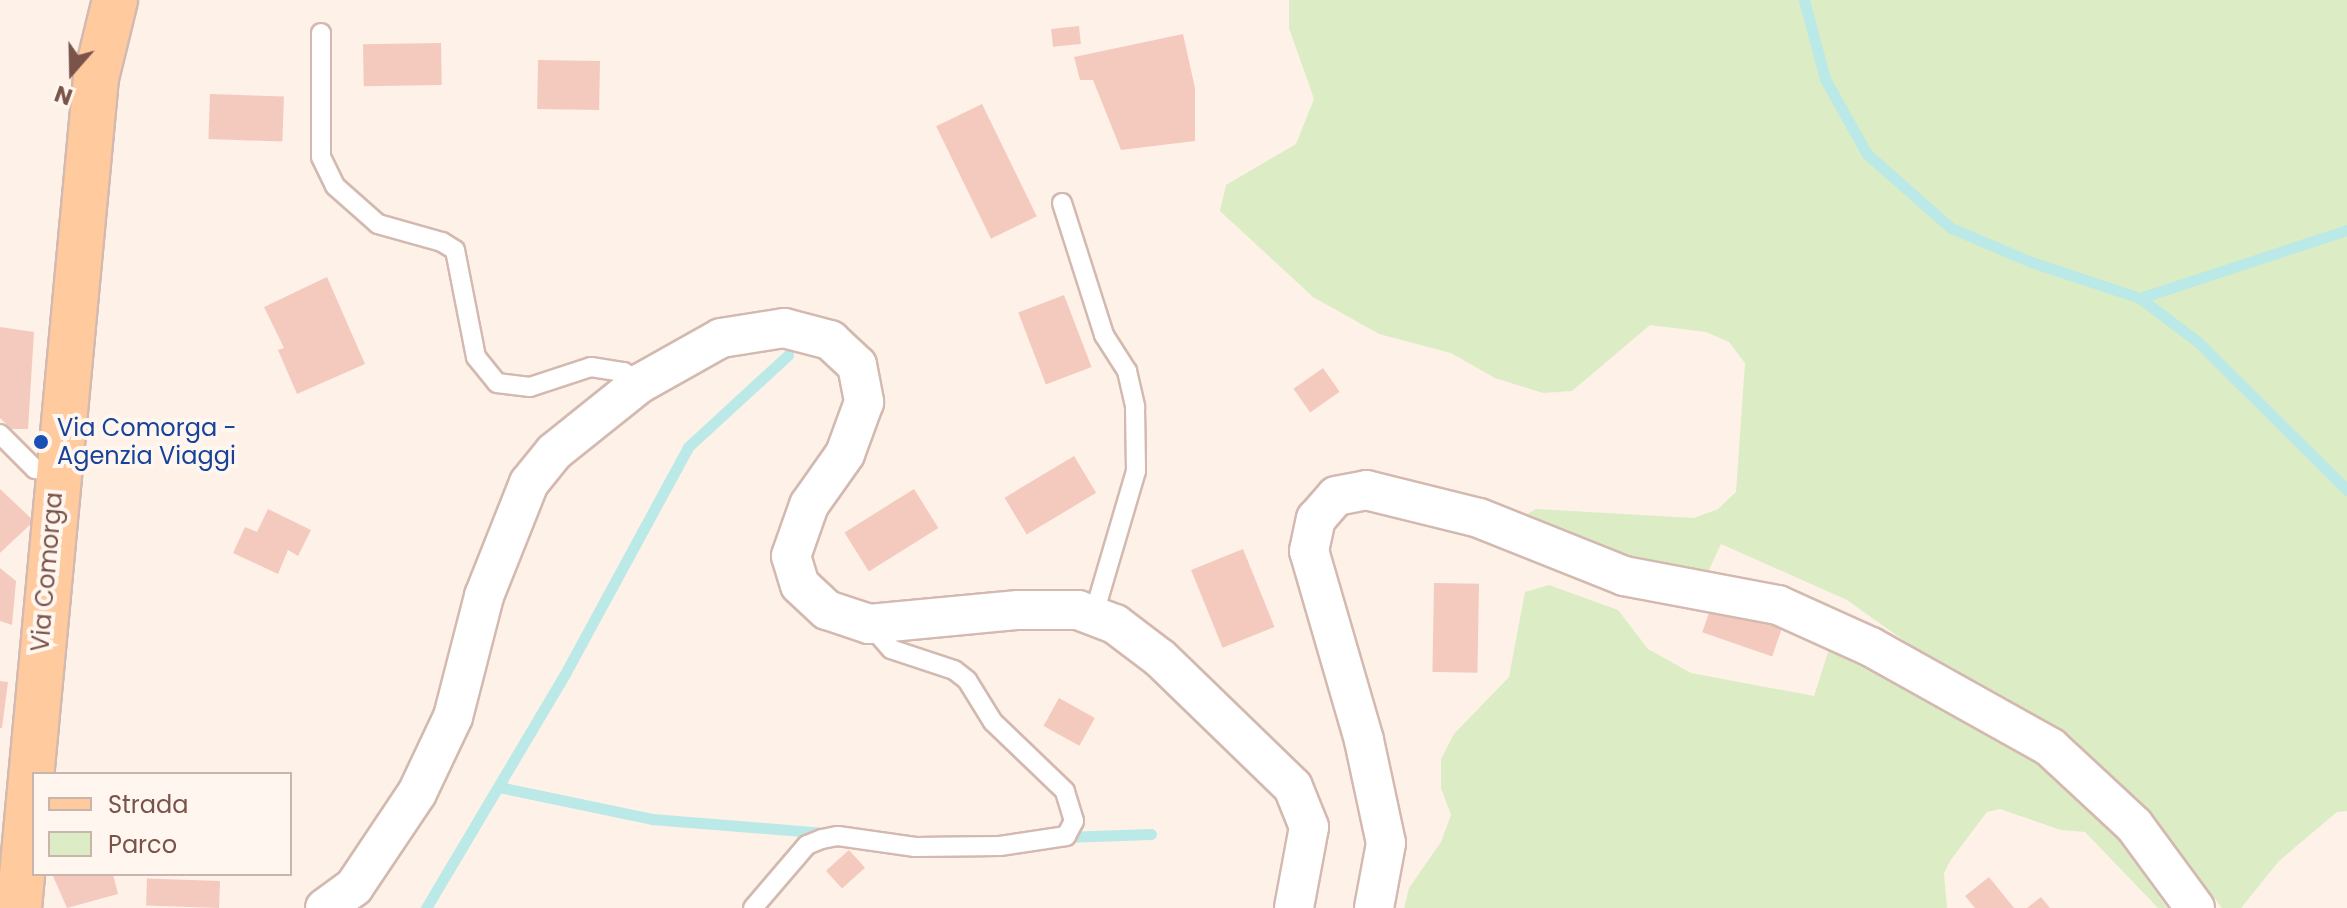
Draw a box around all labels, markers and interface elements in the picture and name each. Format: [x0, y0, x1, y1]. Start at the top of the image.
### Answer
north arrow [32, 32, 112, 112]
text: N [51, 78, 77, 112]
place label: Via Comorga - Agenzia Viaggi [57, 414, 237, 470]
marker: Via Comorga - Agenzia Viaggi [32, 433, 50, 451]
street label: Via Comorga [26, 491, 68, 653]
legend [32, 772, 292, 876]
text: Strada [108, 788, 188, 821]
text: Parco [108, 828, 177, 861]

